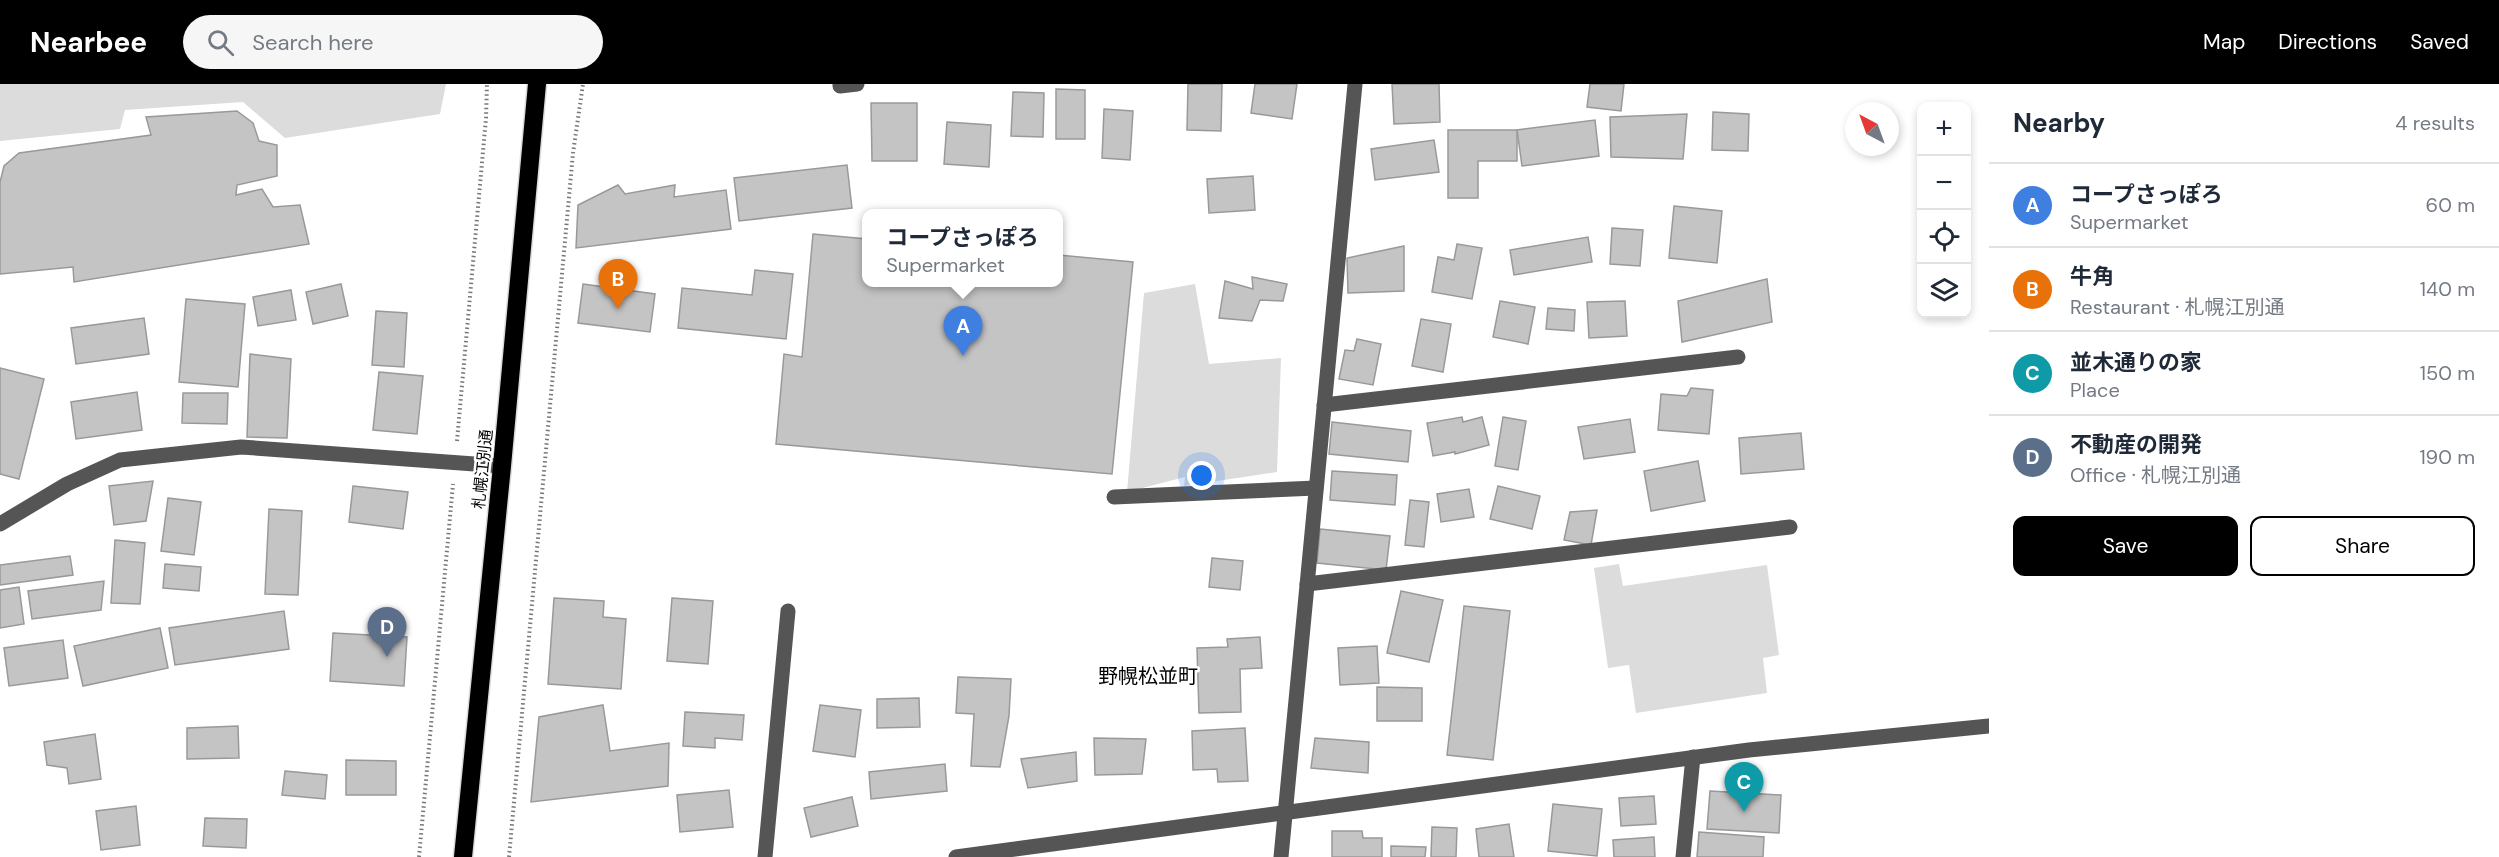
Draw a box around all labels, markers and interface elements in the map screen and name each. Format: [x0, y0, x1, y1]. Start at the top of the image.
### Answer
search box [183, 15, 603, 69]
text: Nearbee [30, 24, 147, 61]
icon: search [204, 26, 237, 59]
text: Search here [252, 28, 374, 57]
text: Map [2203, 28, 2245, 56]
text: Directions [2278, 28, 2377, 56]
text: Saved [2410, 28, 2469, 56]
north arrow [1845, 102, 1899, 156]
map controls [1917, 102, 1971, 318]
button: + [1917, 102, 1971, 156]
text: Nearby [2013, 106, 2105, 140]
text: 4 results [2395, 110, 2475, 136]
button: − [1917, 156, 1971, 210]
text: コープさっぽろ [2070, 180, 2223, 209]
text: A [2025, 192, 2040, 218]
text: 60 m [2426, 192, 2475, 218]
popup [862, 209, 1063, 287]
text: Supermarket [2070, 209, 2189, 235]
button: locate [1917, 210, 1971, 264]
text: コープさっぽろ [886, 223, 1039, 252]
text: Supermarket [886, 252, 1005, 278]
pin: B [598, 260, 638, 309]
text: 牛角 [2070, 262, 2114, 291]
button: layers [1917, 264, 1971, 318]
text: B [2026, 276, 2039, 302]
text: 140 m [2420, 276, 2475, 302]
text: Restaurant · 札幌江別通 [2070, 294, 2285, 320]
pin: A [944, 306, 982, 356]
text: 並木通りの家 [2070, 348, 2202, 377]
text: C [2025, 360, 2040, 386]
text: 150 m [2420, 360, 2475, 386]
text: Place [2070, 377, 2120, 403]
street label: 札幌江別通 [468, 428, 497, 510]
text: 不動産の開発 [2070, 430, 2202, 459]
text: D [2025, 444, 2040, 470]
text: 190 m [2419, 444, 2475, 470]
your location [1187, 461, 1216, 490]
text: Office · 札幌江別通 [2070, 462, 2241, 488]
button: Save [2013, 516, 2238, 576]
button: Share [2250, 516, 2475, 576]
pin: D [368, 608, 406, 657]
district label: 野幌松並町 [1098, 663, 1198, 689]
pin: C [1724, 762, 1764, 812]

